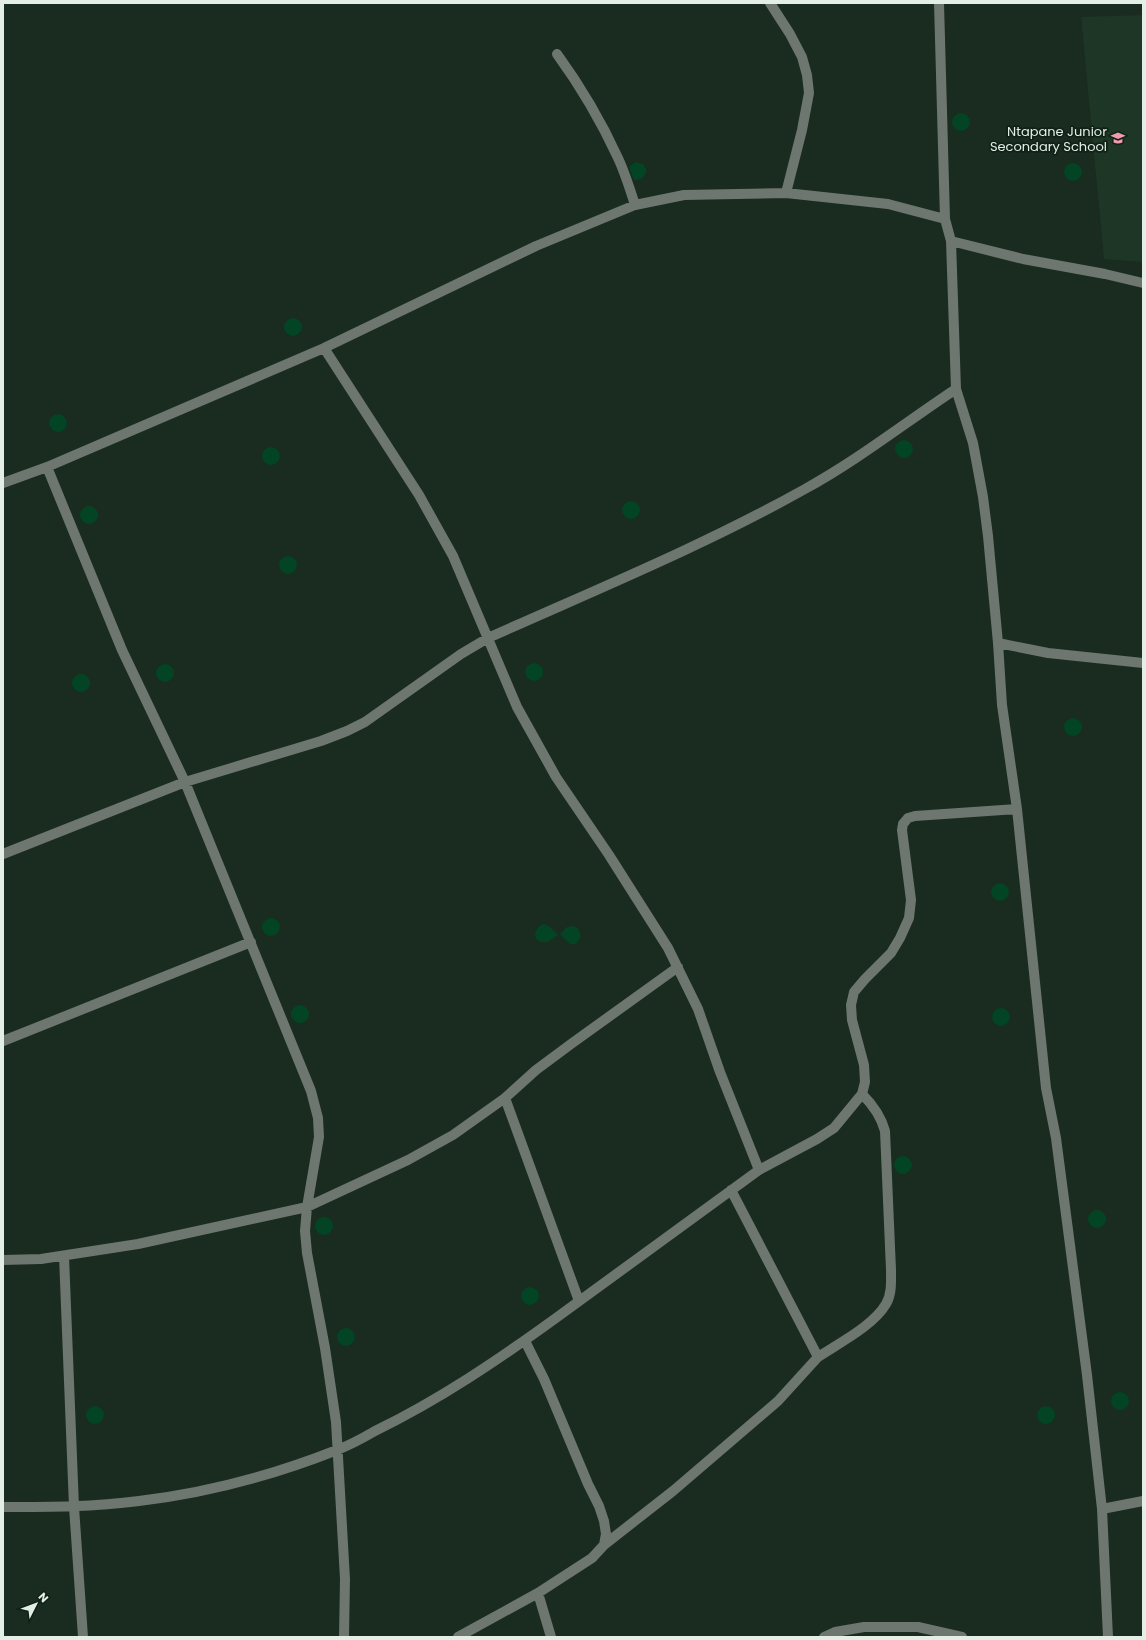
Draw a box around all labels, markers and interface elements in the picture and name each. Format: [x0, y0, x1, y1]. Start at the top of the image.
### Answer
place label: Ntapane Junior Secondary School [990, 122, 1107, 156]
school or university icon: Ntapane Junior Secondary School [1110, 130, 1126, 146]
north arrow [16, 1584, 56, 1624]
text: N [35, 1589, 52, 1606]

